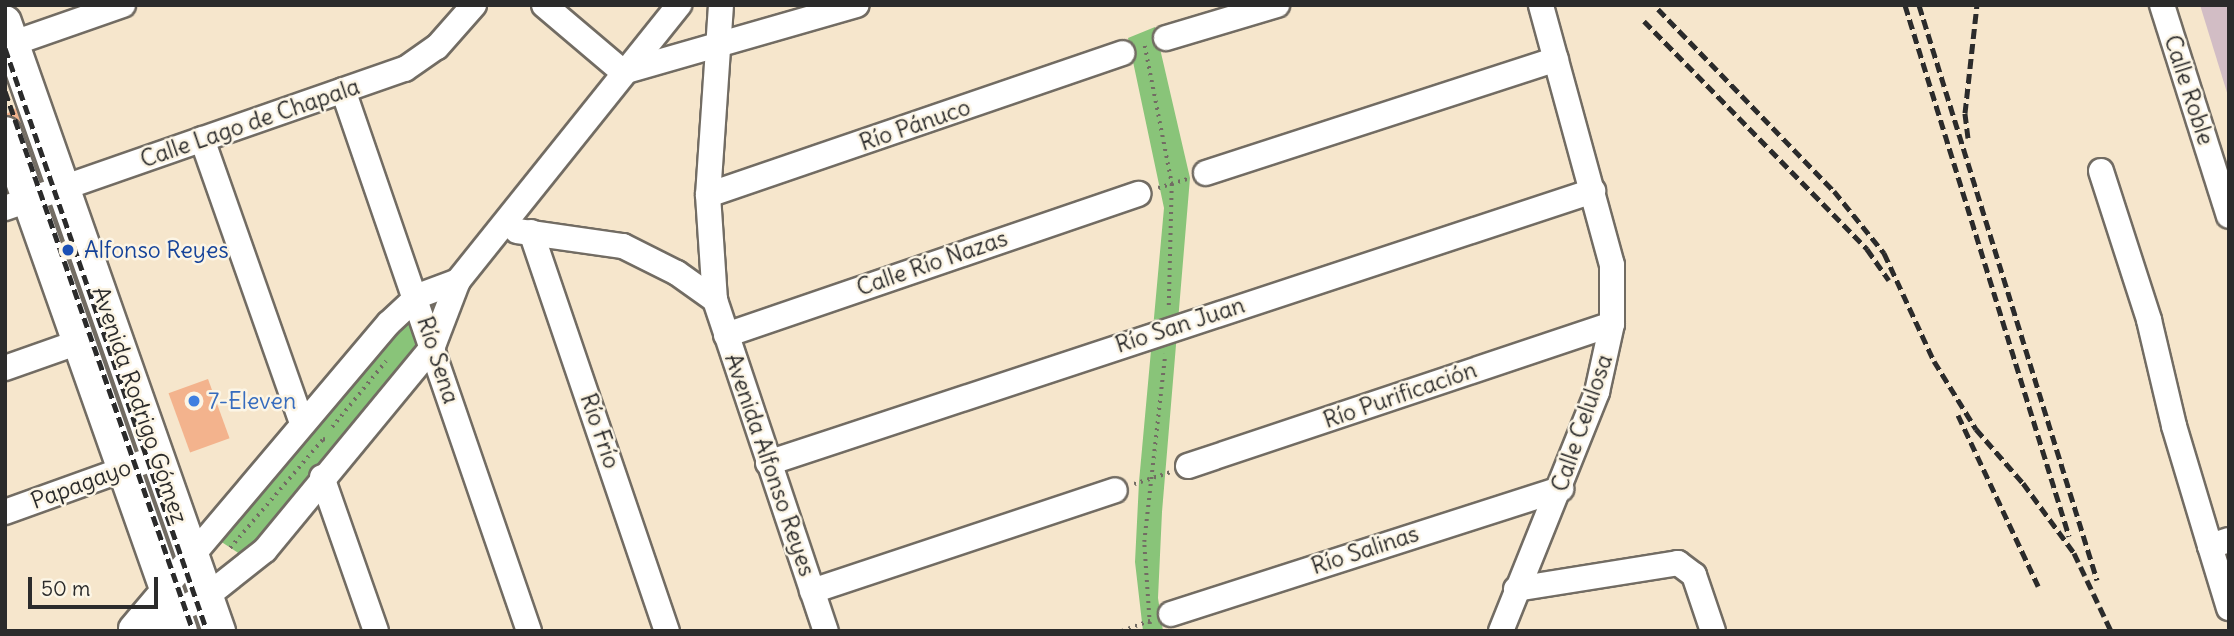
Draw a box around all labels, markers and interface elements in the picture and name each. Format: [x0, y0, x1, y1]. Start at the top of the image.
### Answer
street label: Calle Roble [2158, 32, 2220, 148]
street label: Calle Lago de Chapala [137, 72, 363, 174]
street label: Río Pánuco [856, 93, 974, 157]
street label: Calle Río Nazas [853, 224, 1011, 302]
place label: Alfonso Reyes [84, 236, 229, 264]
marker: Alfonso Reyes [58, 240, 78, 260]
street label: Avenida Rodrigo Gómez [86, 283, 194, 527]
street label: Río San Juan [1112, 291, 1248, 359]
street label: Río Sena [411, 313, 465, 407]
street label: Avenida Alfonso Reyes [719, 350, 821, 580]
street label: Calle Celulosa [1546, 351, 1618, 495]
street label: Río Purificación [1320, 356, 1480, 434]
place label: 7-Eleven [208, 387, 296, 415]
street label: Río Frío [574, 390, 626, 472]
marker: 7-Eleven [186, 393, 202, 409]
street label: Papagayo [27, 453, 135, 515]
street label: Río Salinas [1308, 520, 1422, 580]
scale bar [32, 562, 161, 606]
text: 50 m [41, 575, 90, 602]

